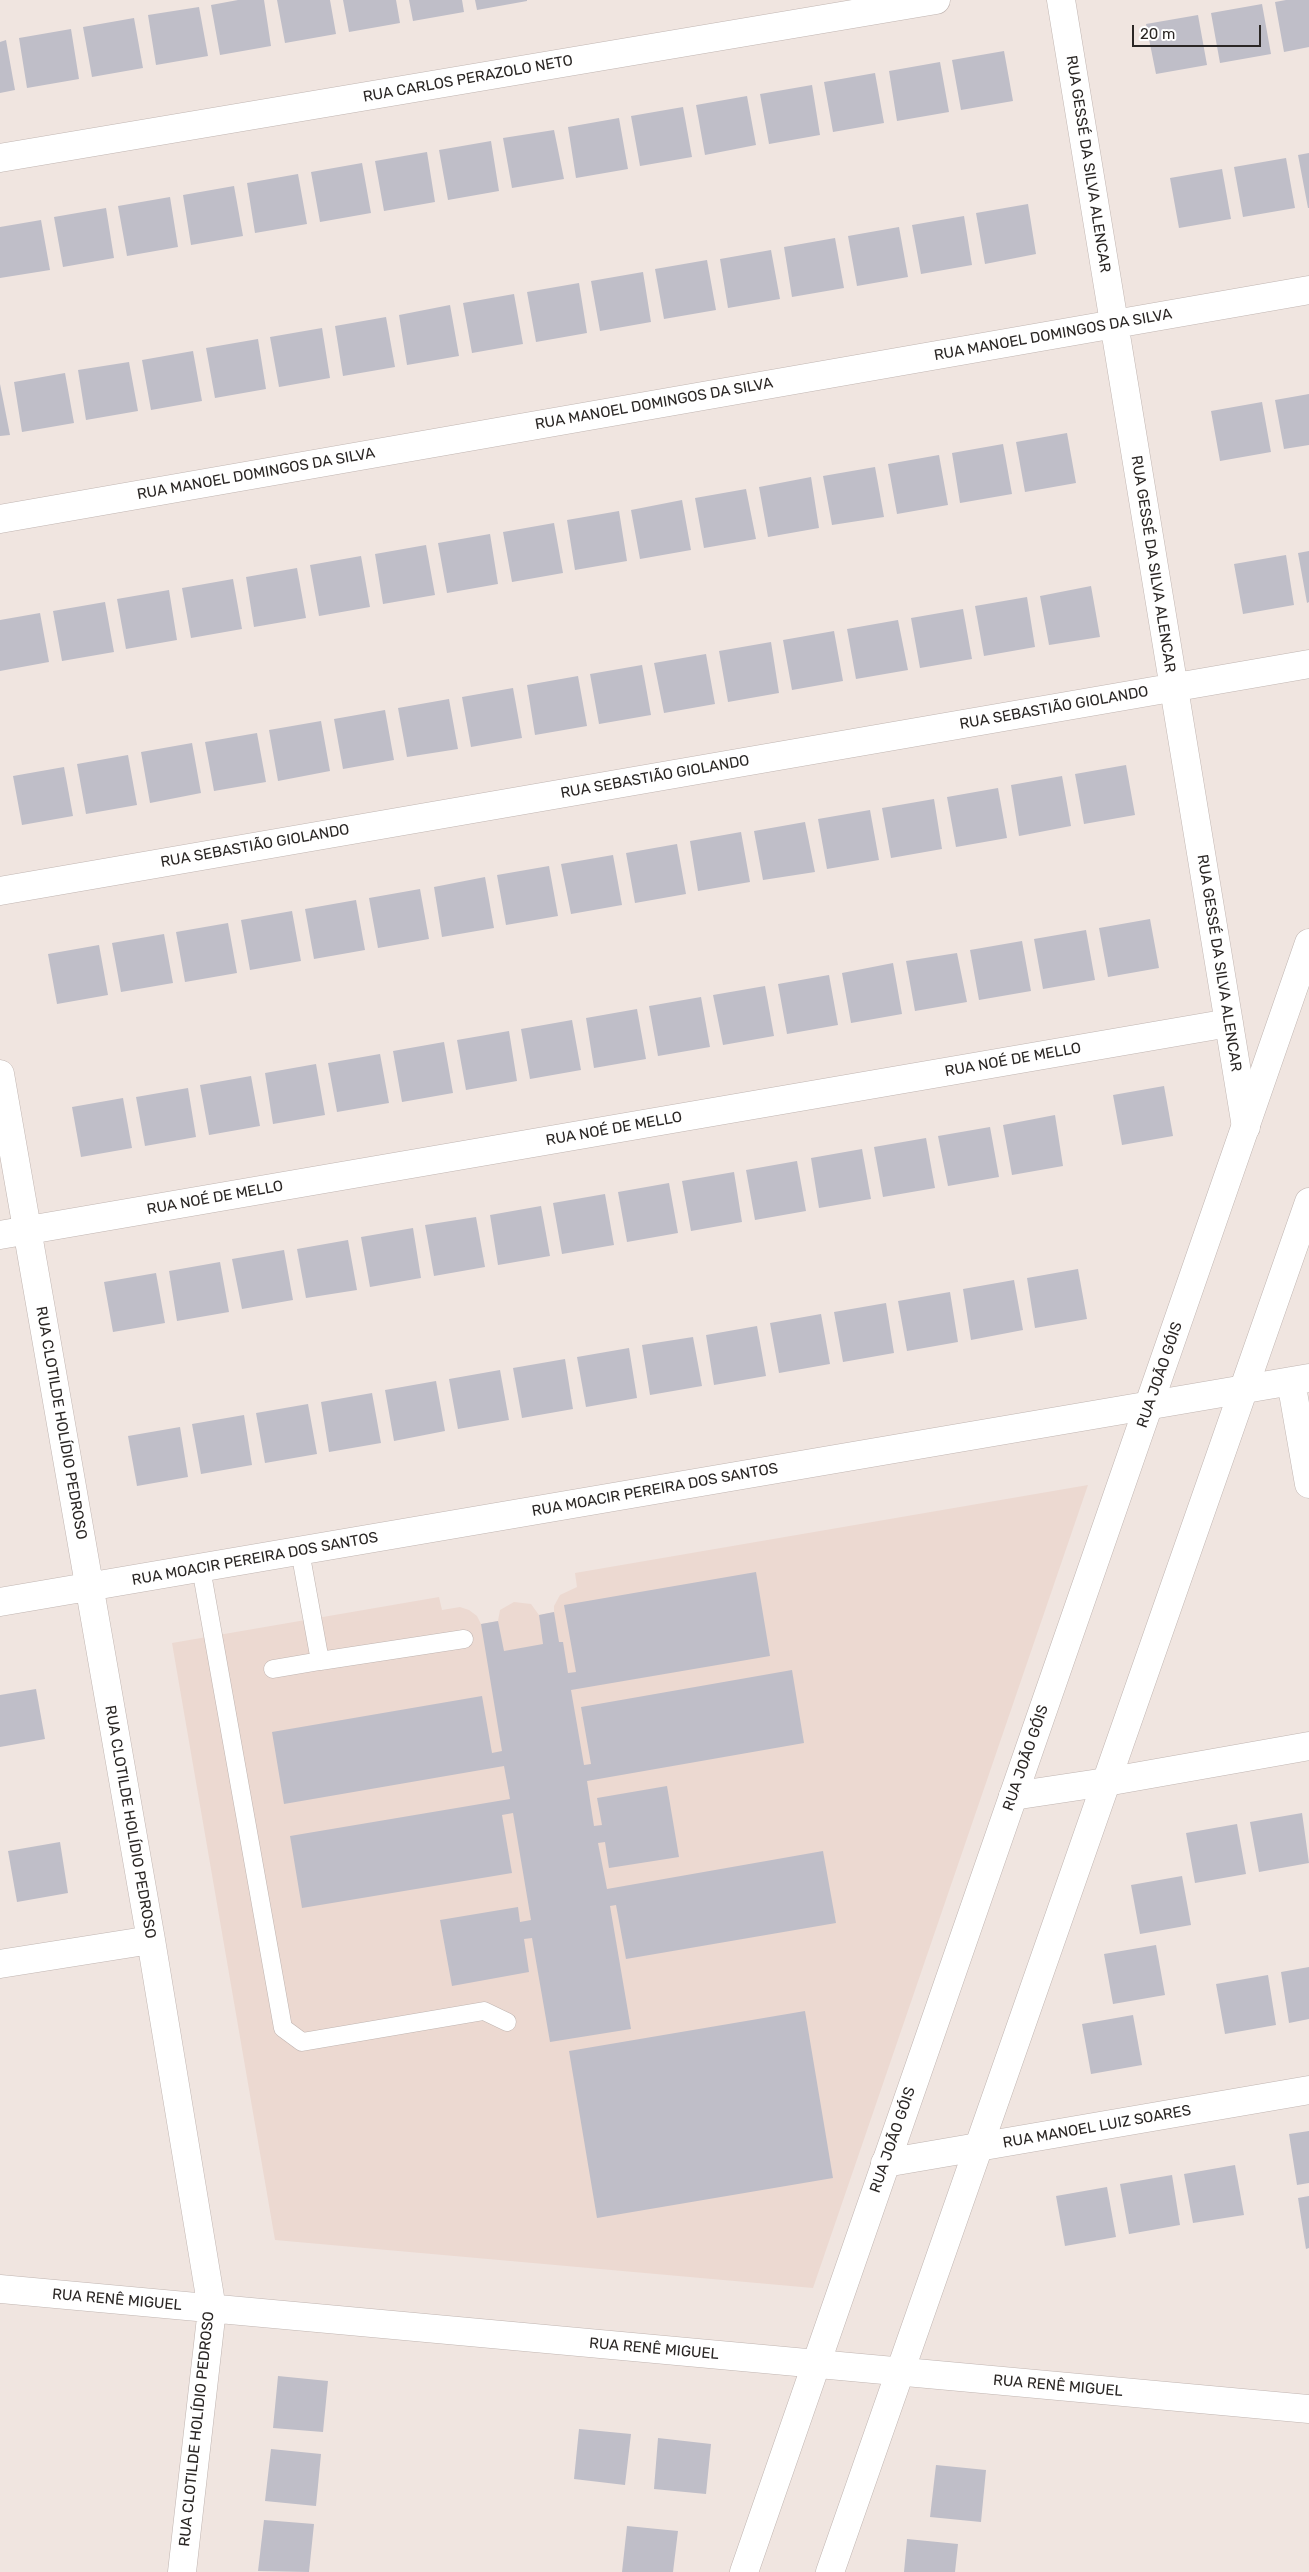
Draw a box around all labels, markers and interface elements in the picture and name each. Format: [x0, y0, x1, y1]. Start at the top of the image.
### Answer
scale bar [1134, 15, 1263, 47]
text: 20 m [1140, 25, 1175, 43]
street label: RUA CARLOS PERAZOLO NETO [362, 52, 574, 106]
street label: RUA GESSÉ DA SILVA ALENCAR [1062, 54, 1114, 274]
street label: RUA MANOEL DOMINGOS DA SILVA [933, 305, 1173, 365]
street label: RUA MANOEL DOMINGOS DA SILVA [534, 374, 774, 434]
street label: RUA MANOEL DOMINGOS DA SILVA [136, 444, 376, 504]
street label: RUA GESSÉ DA SILVA ALENCAR [1127, 454, 1179, 674]
street label: RUA SEBASTIÃO GIOLANDO [958, 682, 1150, 734]
street label: RUA SEBASTIÃO GIOLANDO [559, 751, 751, 803]
street label: RUA SEBASTIÃO GIOLANDO [159, 820, 351, 872]
street label: RUA GESSÉ DA SILVA ALENCAR [1193, 853, 1245, 1073]
street label: RUA NOÉ DE MELLO [943, 1039, 1083, 1081]
street label: RUA NOÉ DE MELLO [544, 1108, 684, 1150]
street label: RUA NOÉ DE MELLO [145, 1177, 285, 1219]
street label: RUA CLOTILDE HOLÍDIO PEDROSO [32, 1305, 90, 1541]
street label: RUA JOÃO GÓIS [1133, 1320, 1187, 1430]
street label: RUA MOACIR PEREIRA DOS SANTOS [531, 1459, 779, 1521]
street label: RUA MOACIR PEREIRA DOS SANTOS [131, 1528, 379, 1590]
street label: RUA JOÃO GÓIS [999, 1703, 1053, 1813]
street label: RUA CLOTILDE HOLÍDIO PEDROSO [101, 1704, 159, 1940]
street label: RUA JOÃO GÓIS [866, 2085, 920, 2195]
street label: RUA MANOEL LUIZ SOARES [1002, 2102, 1192, 2152]
street label: RUA RENÊ MIGUEL [51, 2285, 183, 2315]
street label: RUA CLOTILDE HOLÍDIO PEDROSO [176, 2310, 218, 2548]
street label: RUA RENÊ MIGUEL [588, 2334, 720, 2364]
street label: RUA RENÊ MIGUEL [992, 2371, 1124, 2401]

